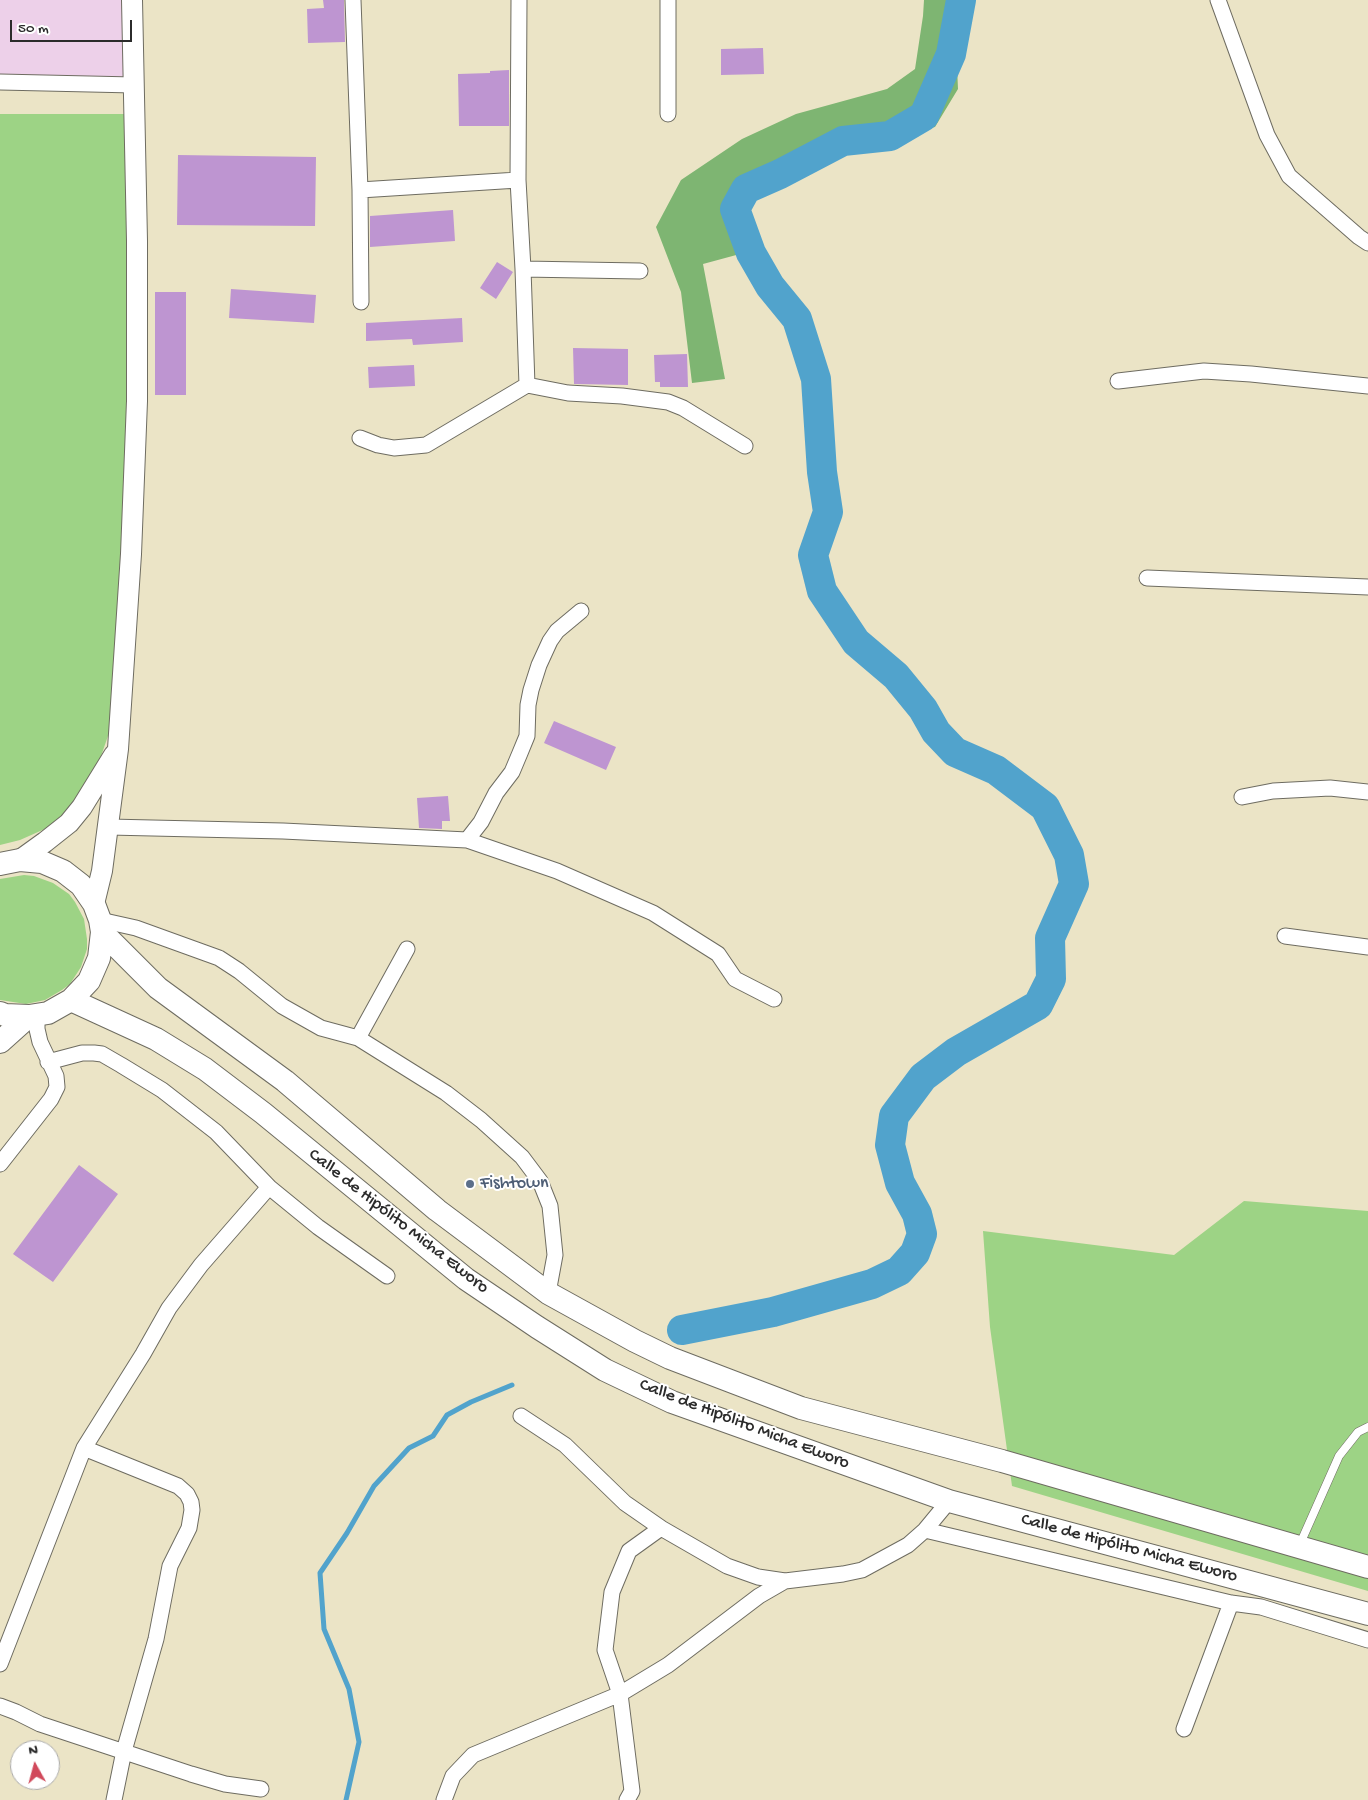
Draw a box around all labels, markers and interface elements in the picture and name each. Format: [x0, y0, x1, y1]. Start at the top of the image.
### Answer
scale bar [12, 10, 135, 42]
text: 50 m [18, 20, 49, 38]
street label: Calle de Hipólito Micha Eworo [303, 1145, 493, 1299]
place label: Fishtown [480, 1173, 549, 1195]
marker: Fishtown [464, 1178, 476, 1190]
street label: Calle de Hipólito Micha Eworo [636, 1375, 852, 1475]
street label: Calle de Hipólito Micha Eworo [1018, 1510, 1240, 1588]
north arrow [10, 1740, 60, 1790]
text: N [28, 1742, 39, 1760]

